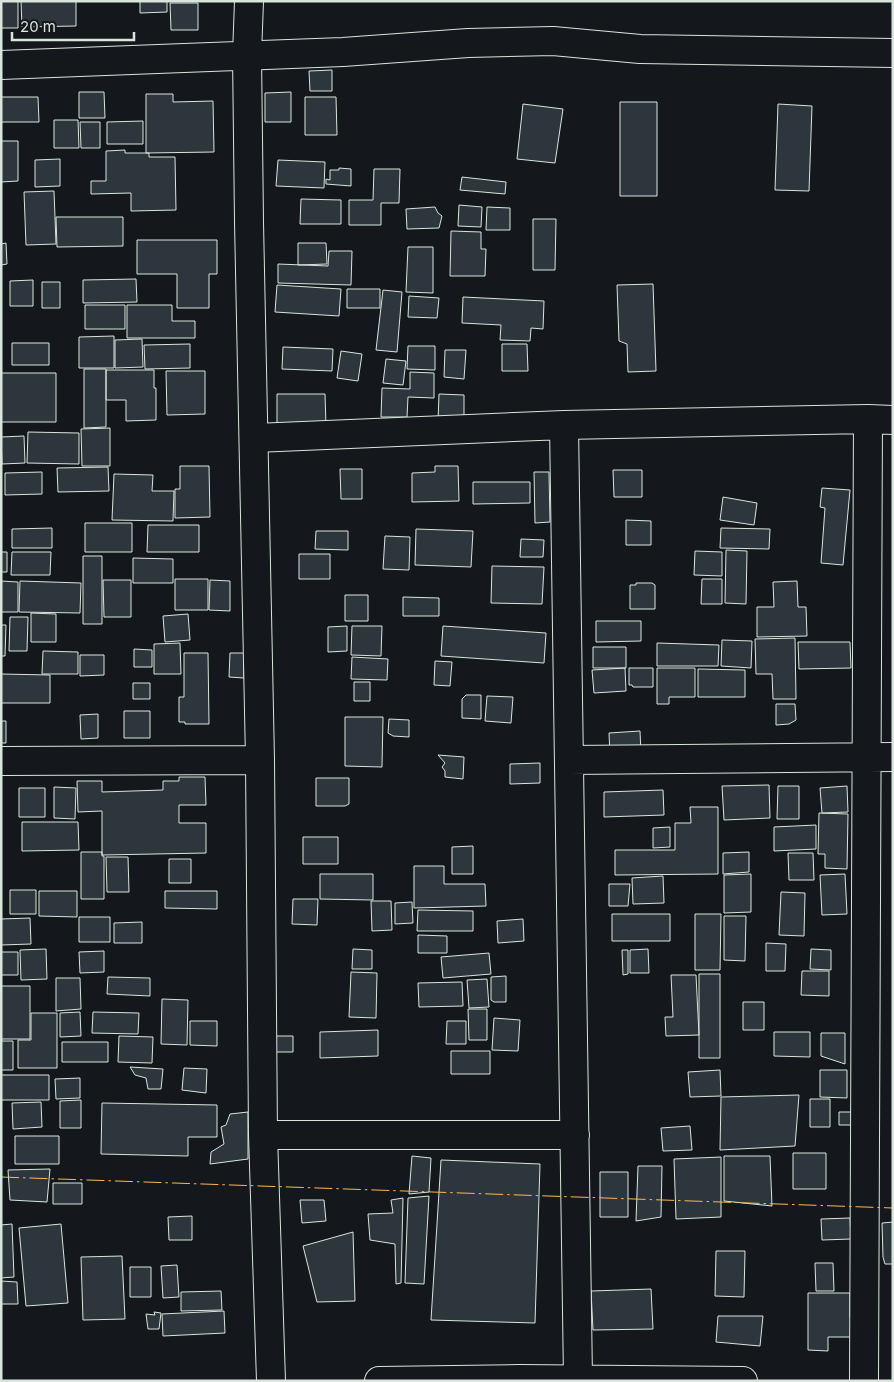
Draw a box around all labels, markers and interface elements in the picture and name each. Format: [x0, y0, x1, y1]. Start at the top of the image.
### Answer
scale bar [12, 10, 135, 42]
text: 20 m [20, 17, 56, 36]

